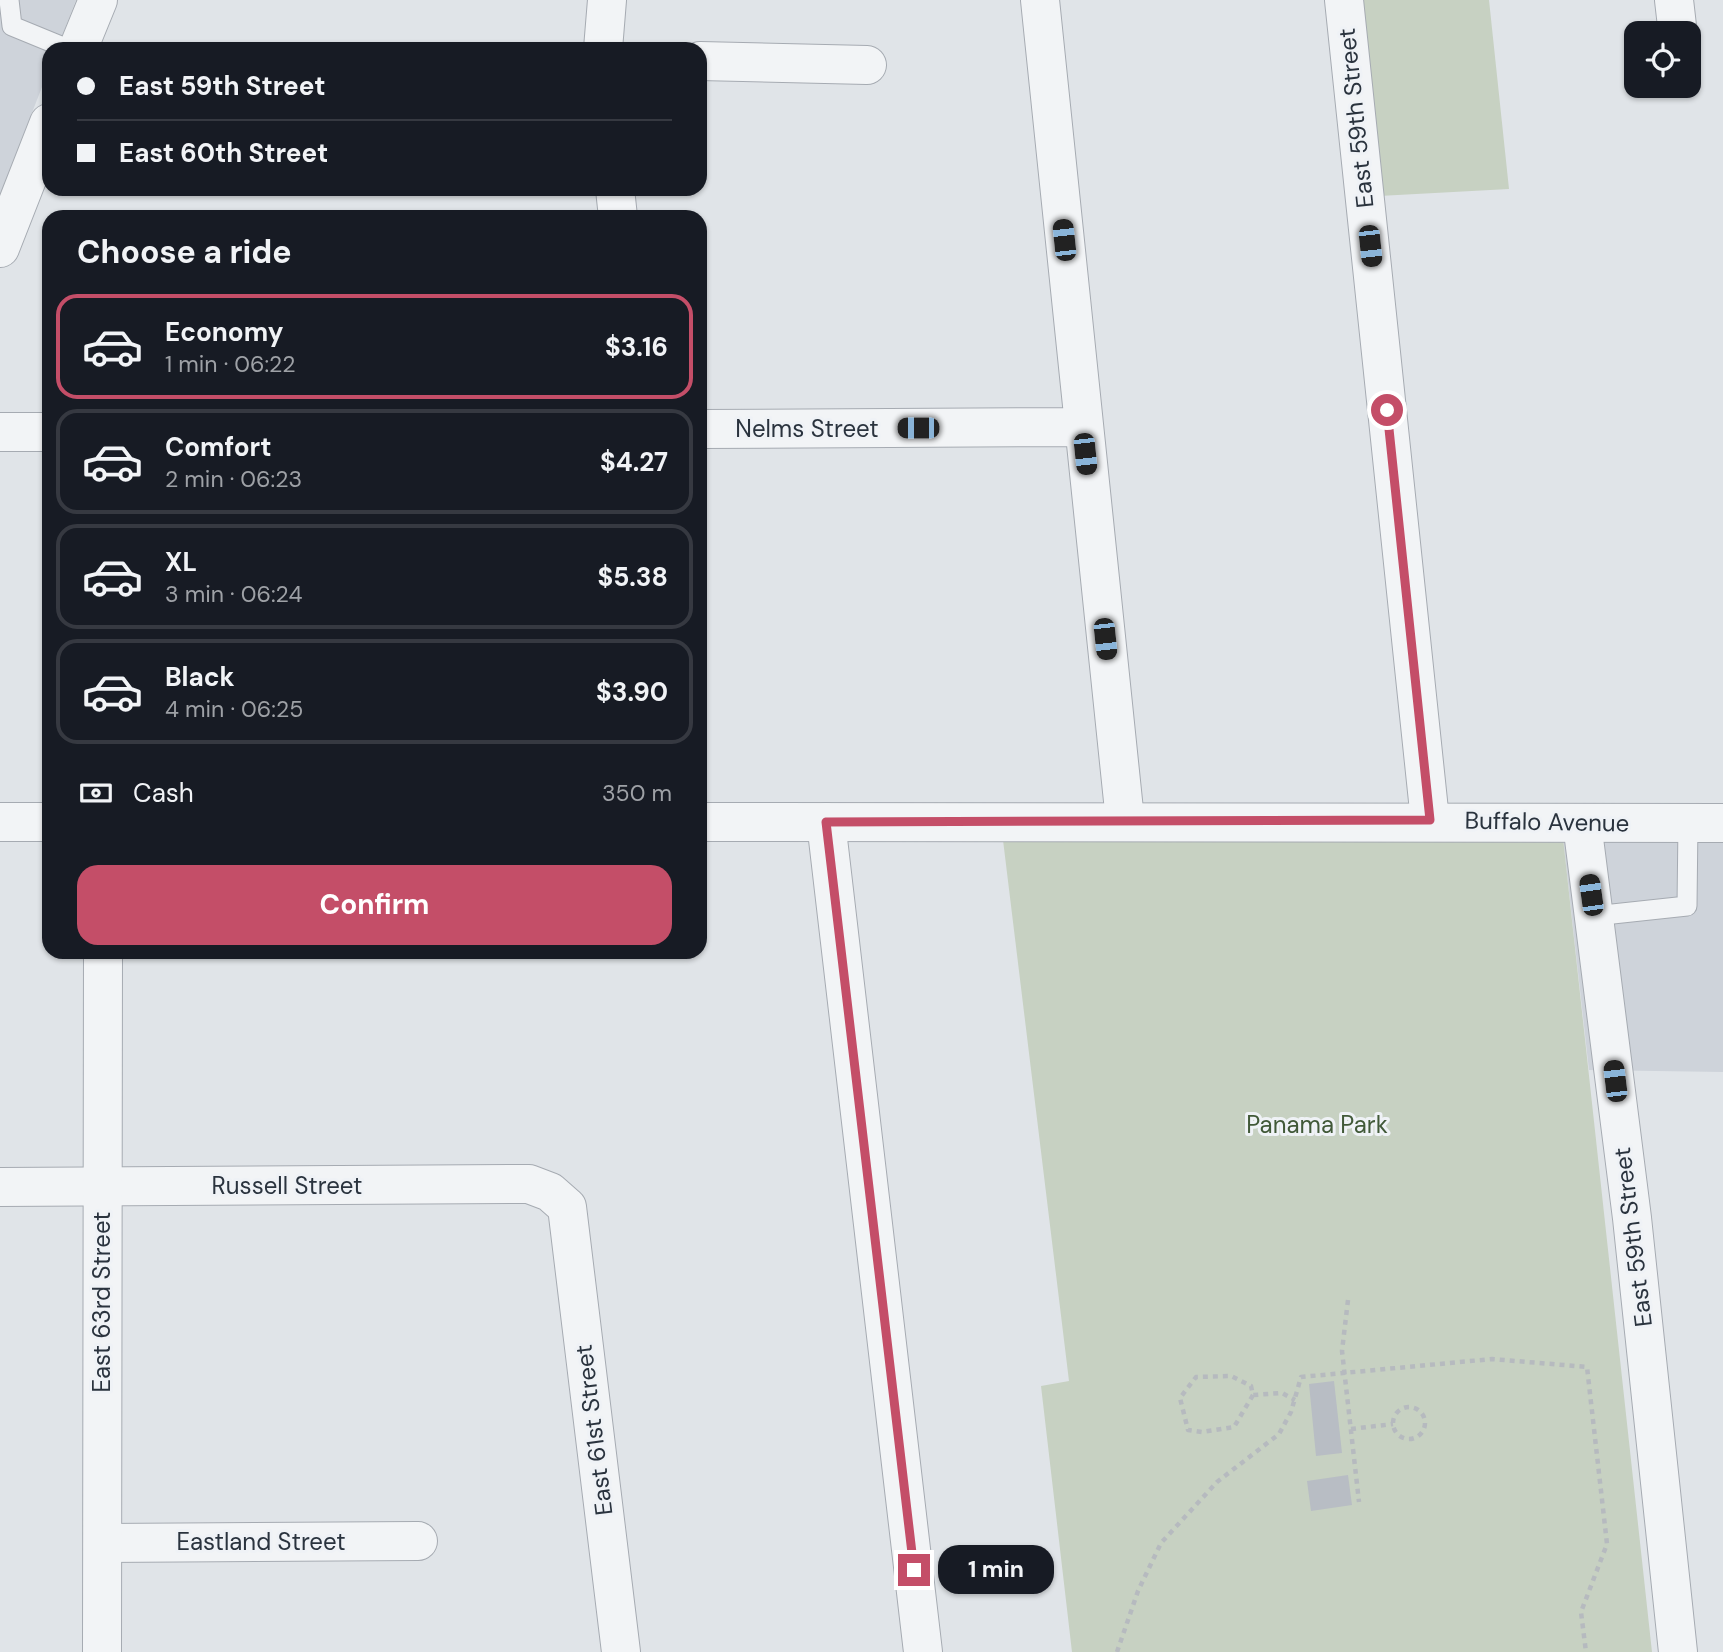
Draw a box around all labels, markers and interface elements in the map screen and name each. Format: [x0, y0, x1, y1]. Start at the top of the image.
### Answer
map controls [1624, 21, 1701, 98]
button: locate [1624, 21, 1701, 98]
street label: East 59th Street [1331, 27, 1380, 209]
text: East 59th Street [119, 69, 325, 103]
text: East 60th Street [119, 136, 328, 170]
car [1052, 218, 1077, 262]
car [1358, 224, 1383, 268]
text: Choose a ride [77, 231, 292, 273]
icon: car [81, 315, 144, 378]
text: Economy [165, 315, 283, 349]
text: $3.16 [605, 330, 668, 364]
text: 1 min · 06:22 [165, 349, 296, 379]
route start [1371, 394, 1403, 426]
street label: Nelms Street [735, 413, 879, 444]
car [898, 418, 940, 439]
icon: car [81, 430, 144, 493]
text: Comfort [165, 430, 271, 464]
car [1073, 432, 1098, 476]
text: $4.27 [600, 445, 668, 479]
text: 2 min · 06:23 [165, 464, 302, 494]
icon: car [81, 545, 144, 608]
text: XL [165, 545, 197, 579]
text: $5.38 [597, 560, 668, 594]
text: 3 min · 06:24 [165, 579, 302, 609]
car [1093, 617, 1118, 661]
icon: car [81, 660, 144, 723]
text: Black [165, 660, 235, 694]
text: $3.90 [596, 675, 668, 709]
text: 4 min · 06:25 [165, 694, 303, 724]
icon: cash [77, 774, 115, 812]
text: Cash [133, 776, 194, 810]
text: 350 m [602, 778, 672, 808]
street label: Buffalo Avenue [1464, 805, 1630, 838]
button: Confirm [77, 865, 672, 945]
car [1578, 873, 1605, 917]
car [1603, 1059, 1628, 1103]
park label: Panama Park [1246, 1109, 1388, 1140]
street label: East 59th Street [1606, 1146, 1659, 1329]
street label: Russell Street [212, 1170, 362, 1201]
street label: East 63rd Street [86, 1211, 117, 1393]
street label: East 61st Street [568, 1343, 619, 1517]
street label: Eastland Street [176, 1526, 346, 1557]
callout: 1 min [939, 1546, 1054, 1594]
route end [898, 1554, 930, 1586]
text: 1 min [968, 1554, 1024, 1584]

